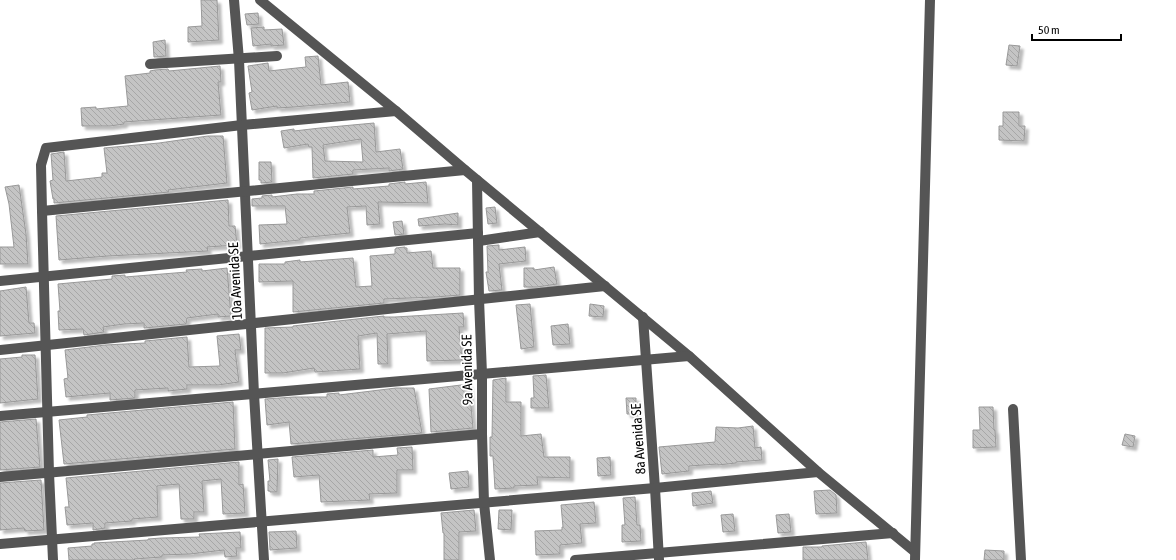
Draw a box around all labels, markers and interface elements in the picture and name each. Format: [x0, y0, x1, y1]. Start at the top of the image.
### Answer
scale bar [1032, 16, 1121, 42]
text: 50 m [1038, 23, 1060, 37]
street label: 10a Avenida SE [225, 242, 245, 320]
street label: 9a Avenida SE [458, 334, 476, 406]
street label: 8a Avenida SE [628, 403, 648, 475]

